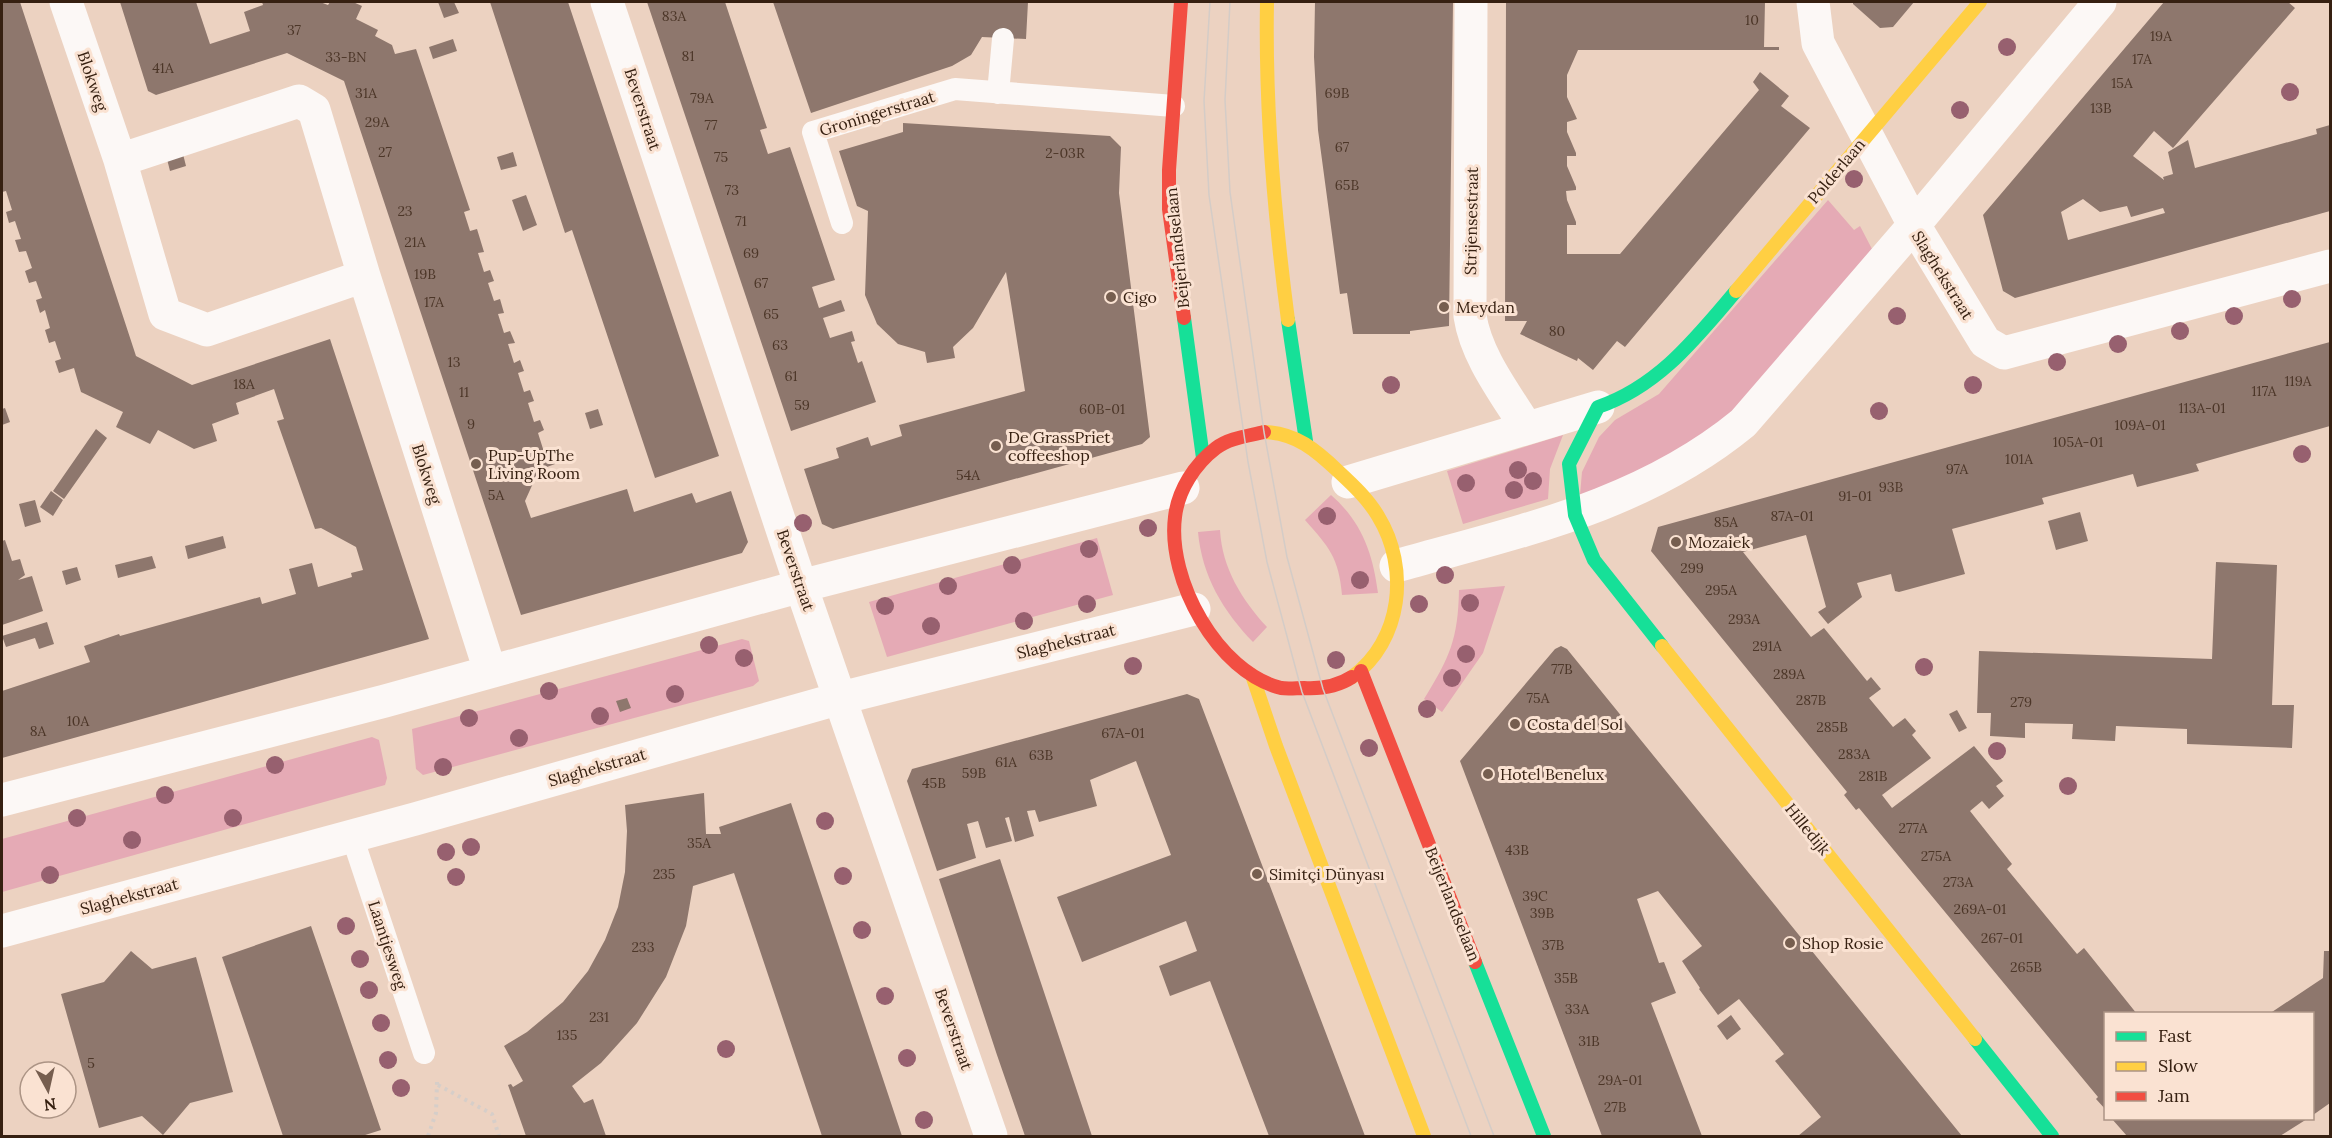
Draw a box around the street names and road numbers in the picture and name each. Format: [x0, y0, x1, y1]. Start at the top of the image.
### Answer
street label: Blokweg [73, 48, 113, 115]
street label: Beverstraat [620, 65, 666, 153]
street label: Groningerstraat [817, 86, 938, 140]
street label: Polderlaan [1803, 134, 1869, 208]
street label: Strijensestraat [1460, 166, 1482, 275]
street label: Beijerlandselaan [1161, 186, 1193, 309]
street label: Slaghekstraat [1908, 227, 1979, 324]
street label: Blokweg [408, 441, 446, 508]
street label: Beverstraat [773, 526, 820, 614]
street label: Slaghekstraat [1015, 619, 1118, 663]
street label: Slaghekstraat [546, 743, 649, 791]
street label: Hilledijk [1781, 799, 1835, 859]
street label: Beijerlandselaan [1421, 844, 1485, 964]
street label: Slaghekstraat [78, 873, 181, 919]
street label: Laantjesweg [364, 898, 412, 993]
street label: Beverstraat [931, 985, 978, 1073]

